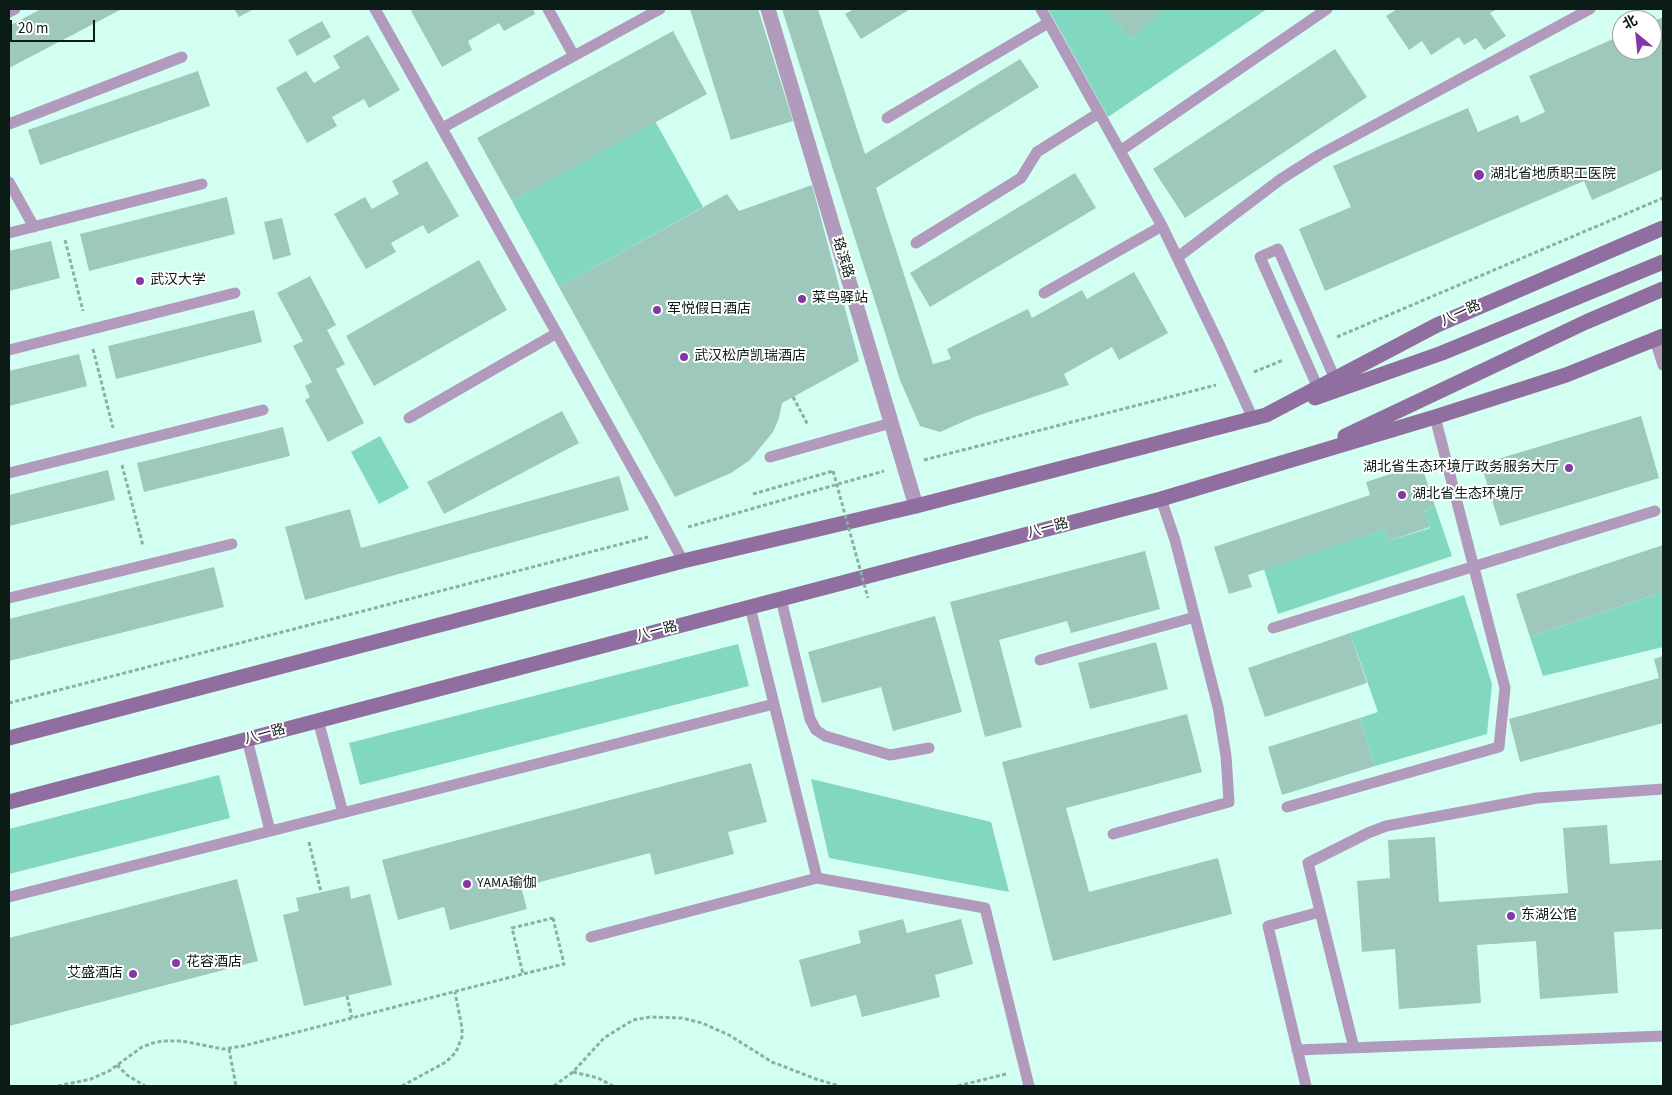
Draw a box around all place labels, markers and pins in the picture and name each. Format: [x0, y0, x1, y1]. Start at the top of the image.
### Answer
place label: 湖北省地质职工医院 [1490, 167, 1616, 183]
marker: 湖北省地质职工医院 [1472, 168, 1486, 182]
place label: 武汉大学 [150, 273, 206, 289]
marker: 武汉大学 [134, 275, 146, 287]
place label: 菜鸟驿站 [812, 291, 868, 307]
marker: 菜鸟驿站 [796, 293, 808, 305]
place label: 军悦假日酒店 [667, 302, 751, 318]
marker: 军悦假日酒店 [651, 304, 663, 316]
place label: 武汉松庐凯瑞酒店 [694, 349, 806, 365]
marker: 武汉松庐凯瑞酒店 [678, 351, 690, 363]
place label: 湖北省生态环境厅政务服务大厅 [1363, 460, 1559, 476]
marker: 湖北省生态环境厅政务服务大厅 [1563, 462, 1575, 474]
place label: 湖北省生态环境厅 [1412, 487, 1524, 503]
marker: 湖北省生态环境厅 [1396, 489, 1408, 501]
place label: YAMA瑜伽 [477, 876, 537, 892]
marker: YAMA瑜伽 [461, 878, 473, 890]
place label: 东湖公馆 [1521, 908, 1577, 924]
marker: 东湖公馆 [1505, 910, 1517, 922]
place label: 花容酒店 [186, 955, 242, 971]
marker: 花容酒店 [170, 957, 182, 969]
place label: 艾盛酒店 [67, 966, 123, 982]
marker: 艾盛酒店 [127, 968, 139, 980]

